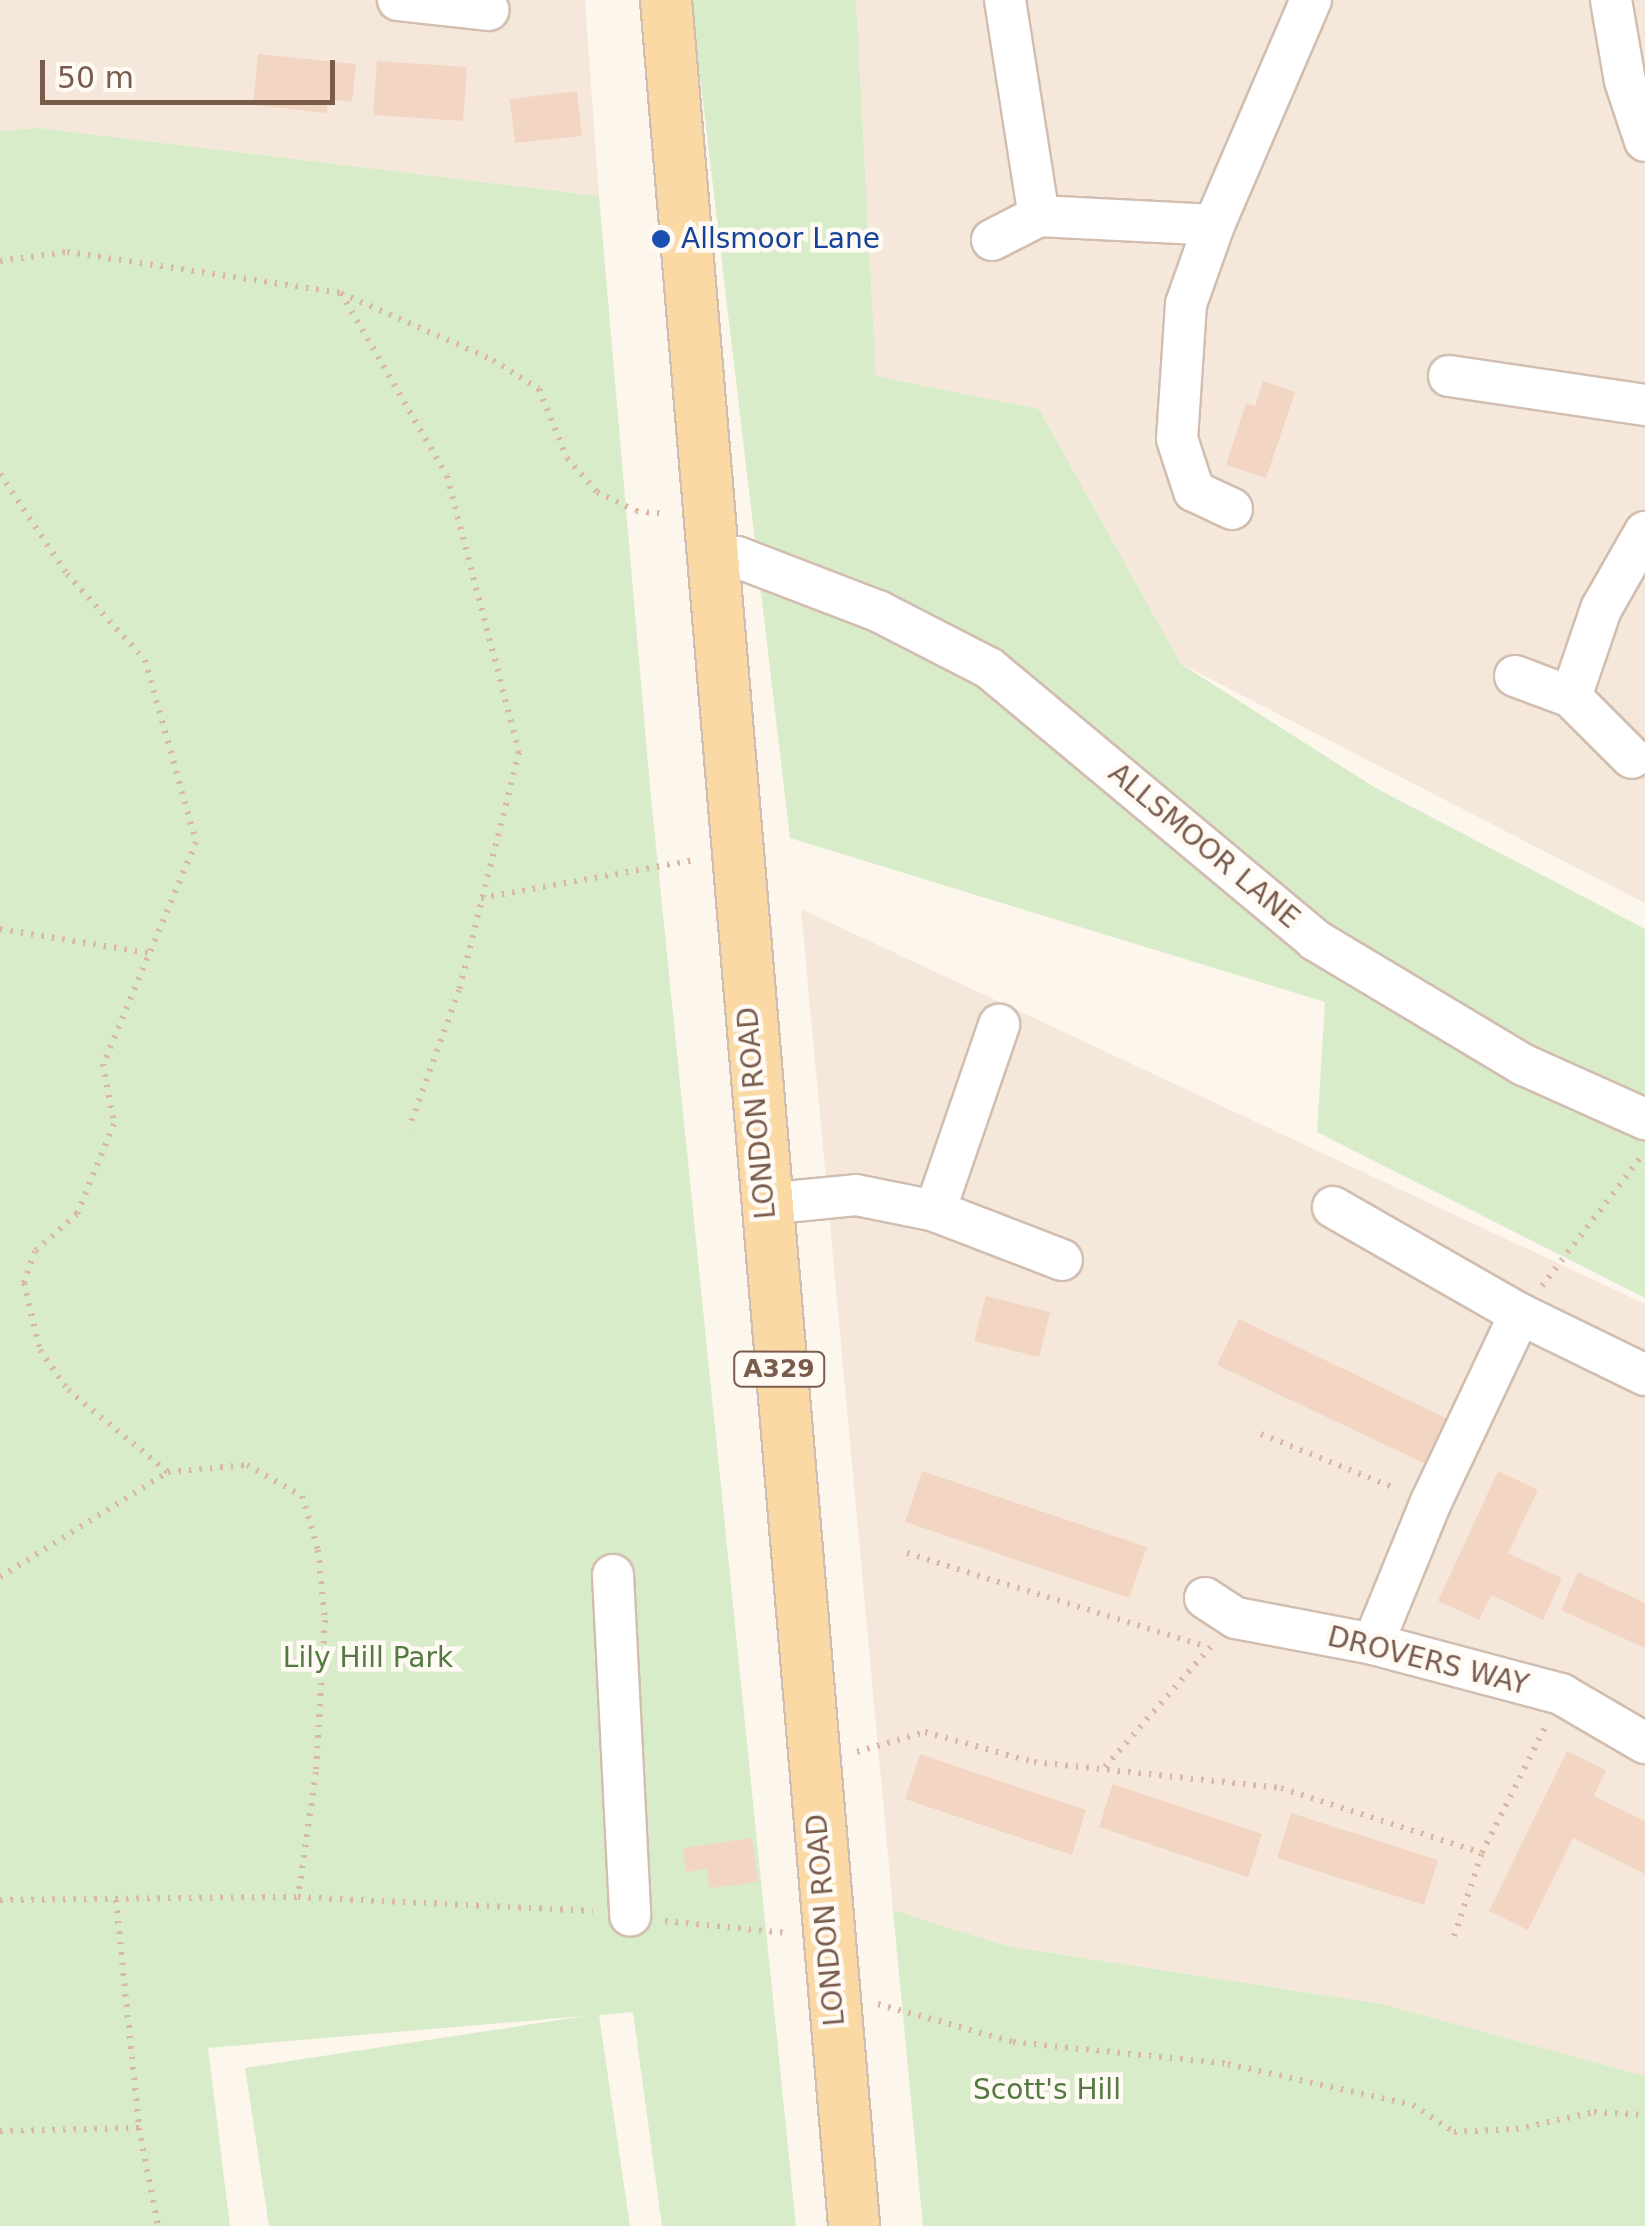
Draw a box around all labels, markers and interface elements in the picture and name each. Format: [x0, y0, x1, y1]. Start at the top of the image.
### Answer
scale bar [45, 40, 340, 102]
text: 50 m [57, 60, 134, 95]
place label: Allsmoor Lane [681, 222, 880, 256]
marker: Allsmoor Lane [650, 228, 672, 250]
street label: ALLSMOOR LANE [1102, 756, 1306, 936]
street label: LONDON ROAD [731, 1006, 783, 1220]
road number: A329 [732, 1349, 826, 1389]
street label: DROVERS WAY [1324, 1620, 1532, 1702]
park label: Lily Hill Park [283, 1641, 453, 1675]
street label: LONDON ROAD [800, 1813, 852, 2027]
park label: Scott's Hill [973, 2073, 1121, 2107]

